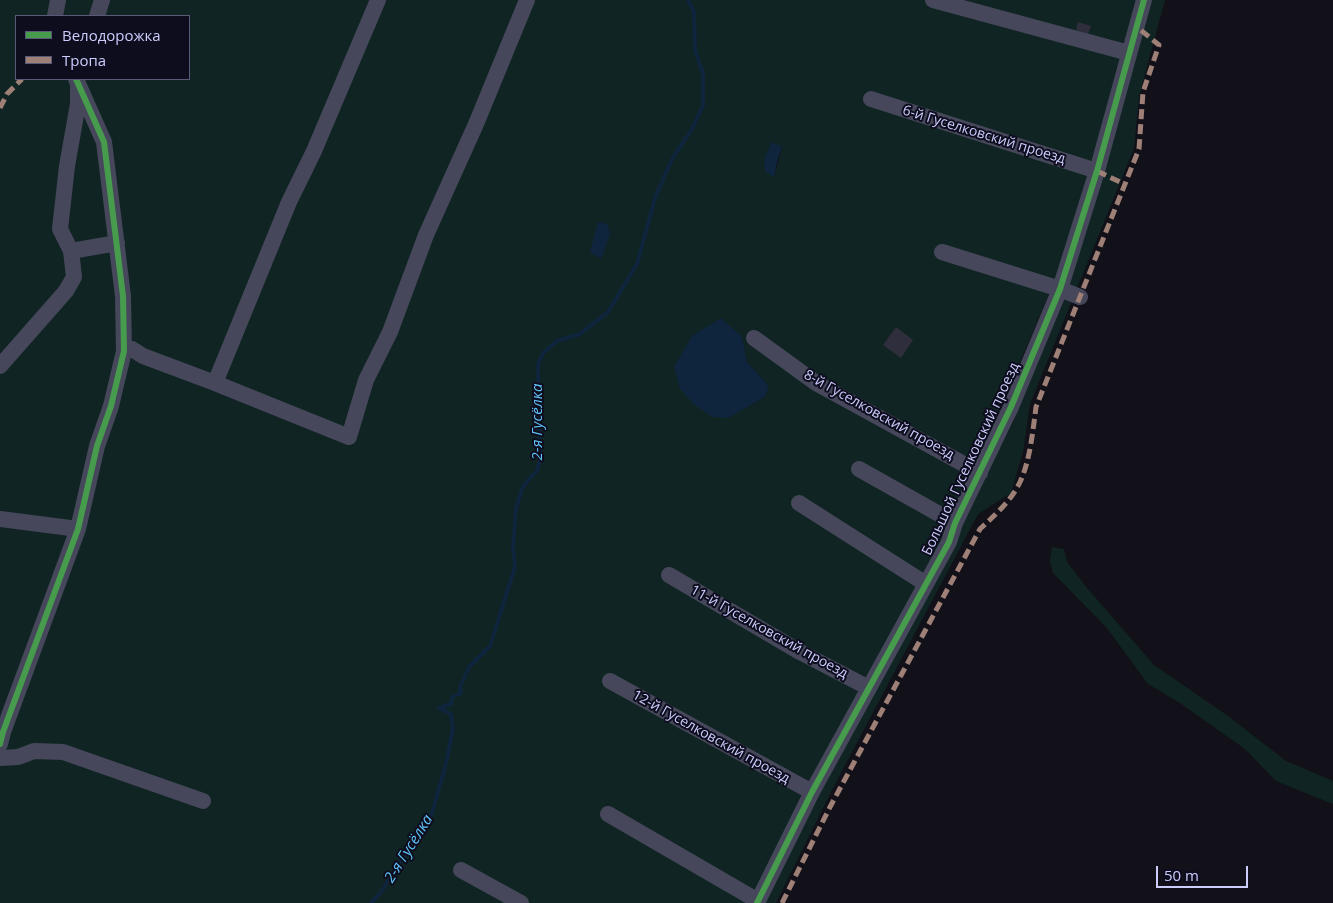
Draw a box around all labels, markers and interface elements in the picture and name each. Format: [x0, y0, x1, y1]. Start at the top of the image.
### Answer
legend [15, 15, 190, 80]
text: Велодорожка [62, 25, 161, 45]
text: Тропа [62, 50, 106, 70]
street label: 6-й Гуселковский проезд [901, 102, 1067, 168]
street label: Большой Гуселковский проезд [919, 360, 1023, 558]
street label: 8-й Гуселковский проезд [801, 367, 957, 463]
water label: 2-я Гусёлка [529, 384, 547, 460]
street label: 11-й Гуселковский проезд [687, 582, 851, 682]
street label: 12-й Гуселковский проезд [629, 687, 793, 787]
water label: 2-я Гусёлка [381, 812, 437, 886]
scale bar [1158, 856, 1250, 888]
text: 50 m [1164, 865, 1199, 885]

